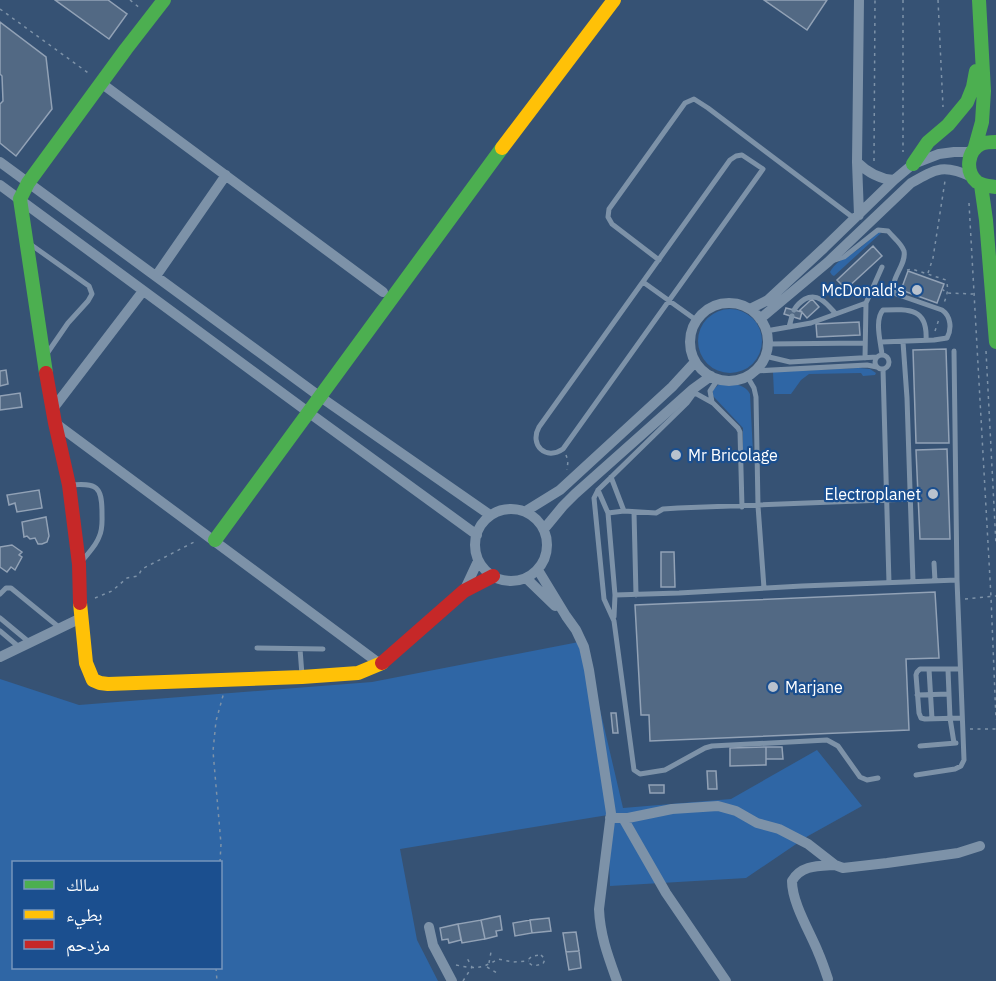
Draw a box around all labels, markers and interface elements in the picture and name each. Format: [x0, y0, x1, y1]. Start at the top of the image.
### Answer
place label: McDonald's [821, 280, 905, 300]
marker: McDonald's [910, 283, 924, 297]
place label: Mr Bricolage [688, 445, 778, 465]
marker: Mr Bricolage [669, 448, 683, 462]
place label: Electroplanet [824, 484, 921, 504]
marker: Electroplanet [926, 487, 940, 501]
place label: Marjane [785, 677, 843, 697]
marker: Marjane [766, 680, 780, 694]
legend [12, 861, 222, 969]
text: سالك [66, 873, 99, 896]
text: بطيء [66, 903, 103, 930]
text: مزدحم [66, 933, 110, 957]

